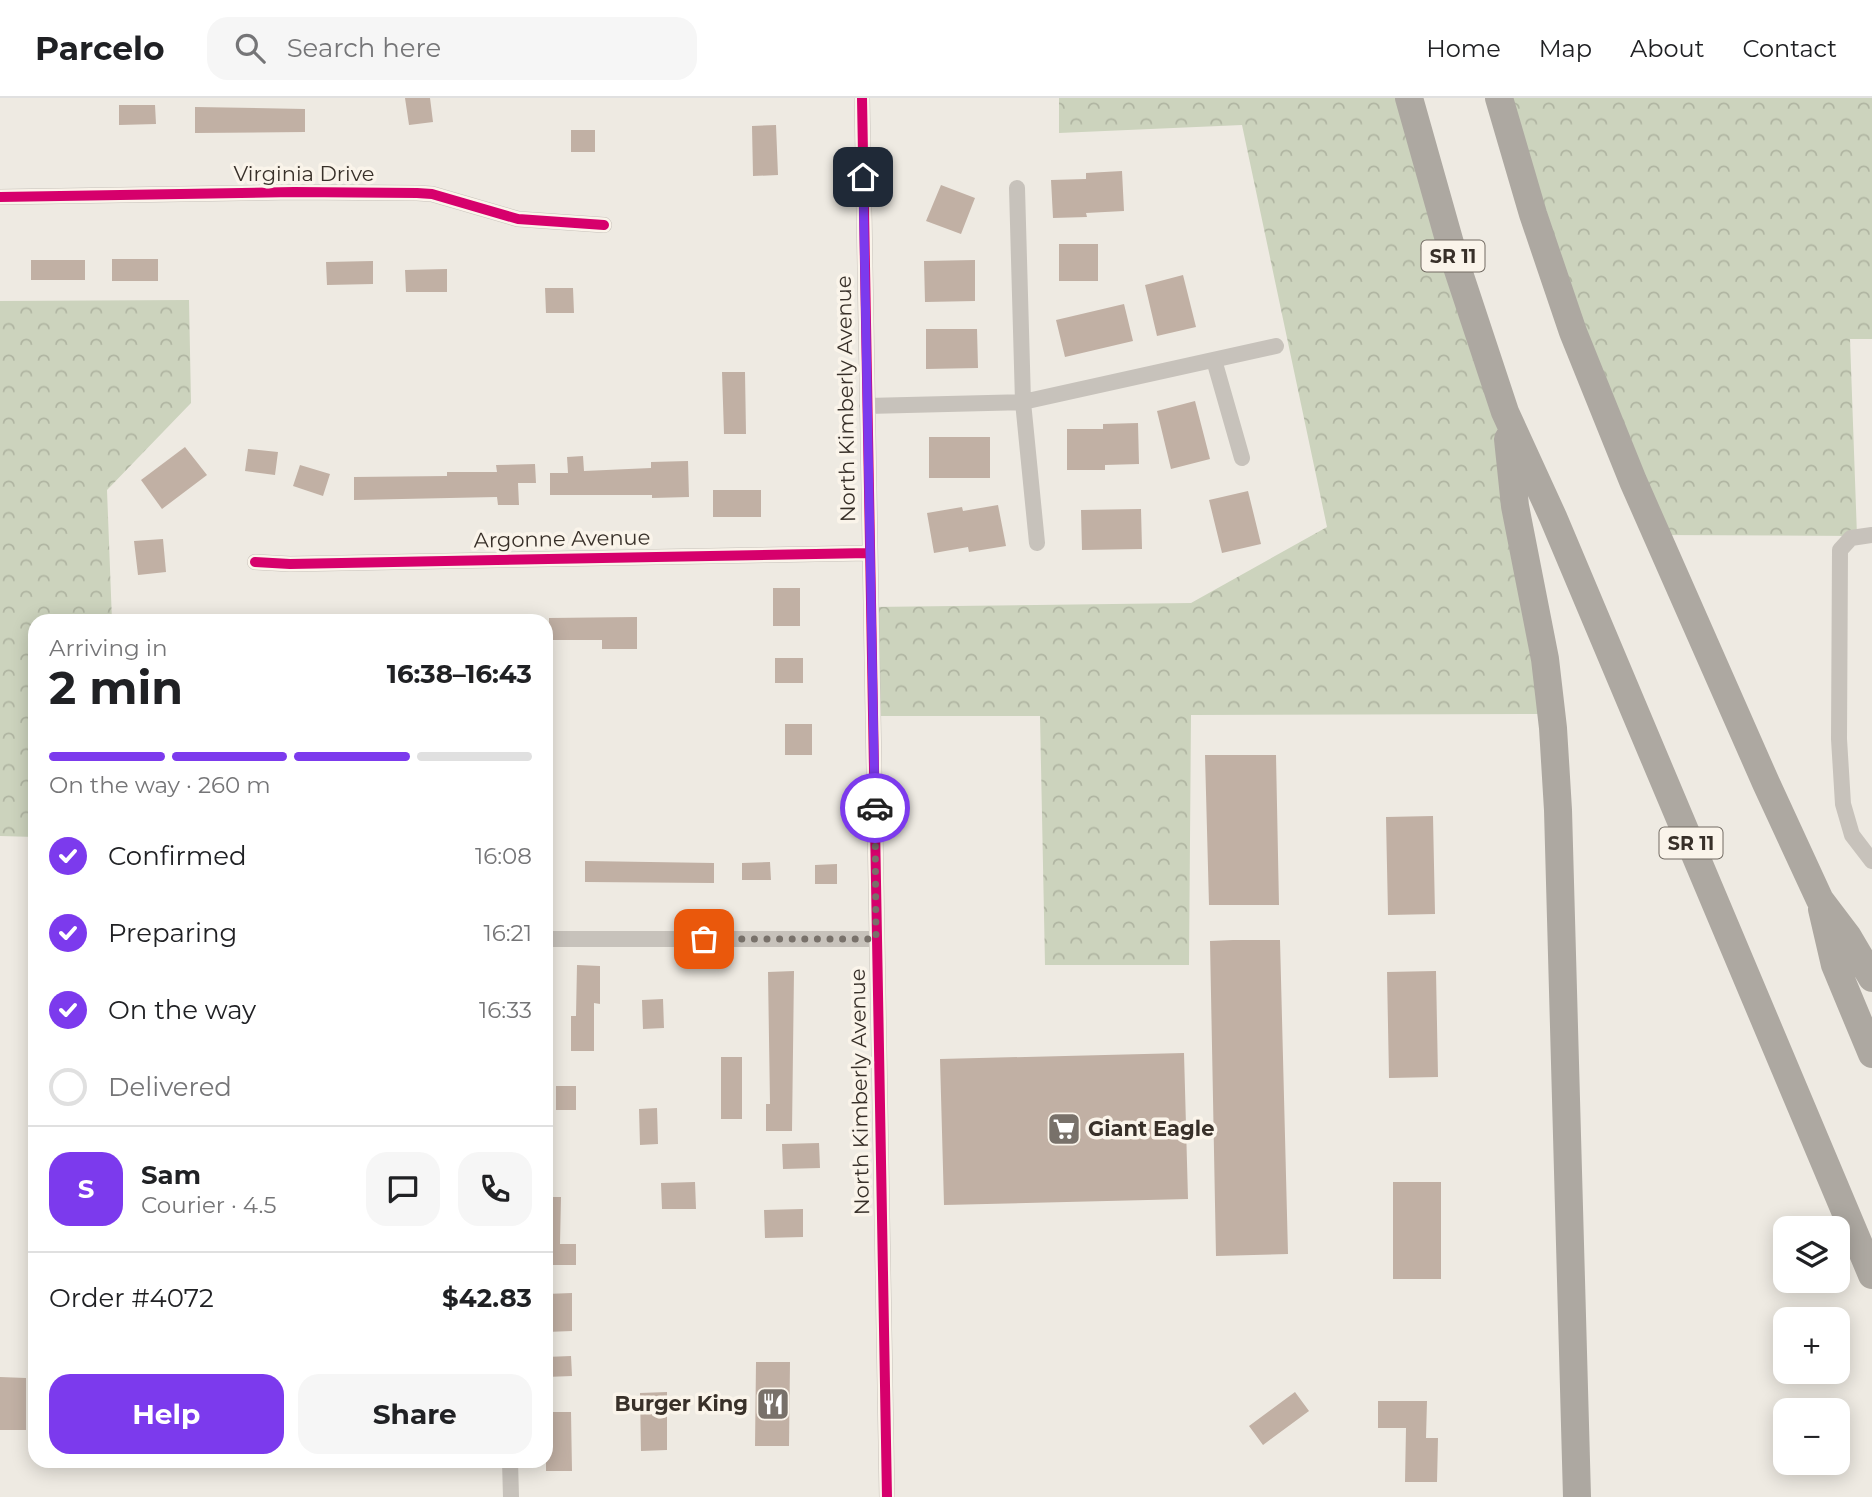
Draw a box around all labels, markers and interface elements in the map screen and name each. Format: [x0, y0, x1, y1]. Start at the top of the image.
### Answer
search box [207, 17, 697, 80]
text: Parcelo [35, 28, 165, 68]
icon: search [231, 29, 269, 67]
text: Search here [287, 32, 441, 64]
text: Home [1426, 34, 1501, 63]
text: Map [1539, 34, 1592, 63]
text: About [1630, 34, 1704, 63]
text: Contact [1742, 34, 1837, 63]
pin [833, 147, 893, 207]
icon: home [844, 158, 882, 196]
street label: Virginia Drive [234, 161, 374, 186]
road number: SR 11 [1422, 240, 1484, 272]
street label: North Kimberly Avenue [831, 275, 860, 523]
street label: Argonne Avenue [473, 524, 650, 553]
text: Arriving in [49, 634, 168, 662]
text: 16:38–16:43 [387, 658, 532, 690]
text: 2 min [49, 659, 183, 716]
text: On the way · 260 m [49, 771, 271, 799]
courier [840, 773, 910, 843]
icon: car [856, 789, 894, 827]
road number: SR 11 [1660, 828, 1722, 858]
icon: check [49, 837, 87, 875]
text: Confirmed [108, 840, 247, 872]
text: 16:08 [475, 842, 532, 870]
pin [674, 909, 734, 969]
icon: check [49, 914, 87, 952]
text: Preparing [108, 917, 237, 949]
text: 16:21 [483, 919, 532, 947]
icon: bag [685, 920, 723, 958]
street label: North Kimberly Avenue [845, 968, 874, 1216]
icon: check [49, 991, 87, 1029]
text: On the way [108, 994, 256, 1026]
text: 16:33 [479, 996, 532, 1024]
text: Delivered [108, 1071, 232, 1103]
supermarket icon: Giant Eagle [1045, 1110, 1083, 1148]
place label: Giant Eagle [1088, 1116, 1214, 1141]
button: chat [366, 1152, 440, 1226]
button: phone [458, 1152, 532, 1226]
text: Sam [141, 1159, 201, 1191]
text: S [78, 1173, 94, 1205]
text: Courier · 4.5 [141, 1191, 276, 1219]
map controls [1773, 1216, 1850, 1475]
button: layers [1773, 1216, 1850, 1293]
text: Order #4072 [49, 1282, 214, 1314]
text: $42.83 [442, 1282, 532, 1314]
button: + [1773, 1307, 1850, 1384]
button: Help [49, 1374, 284, 1454]
button: Share [298, 1374, 532, 1454]
restaurant icon: Burger King [754, 1385, 792, 1423]
place label: Burger King [615, 1391, 748, 1416]
button: − [1773, 1398, 1850, 1475]

